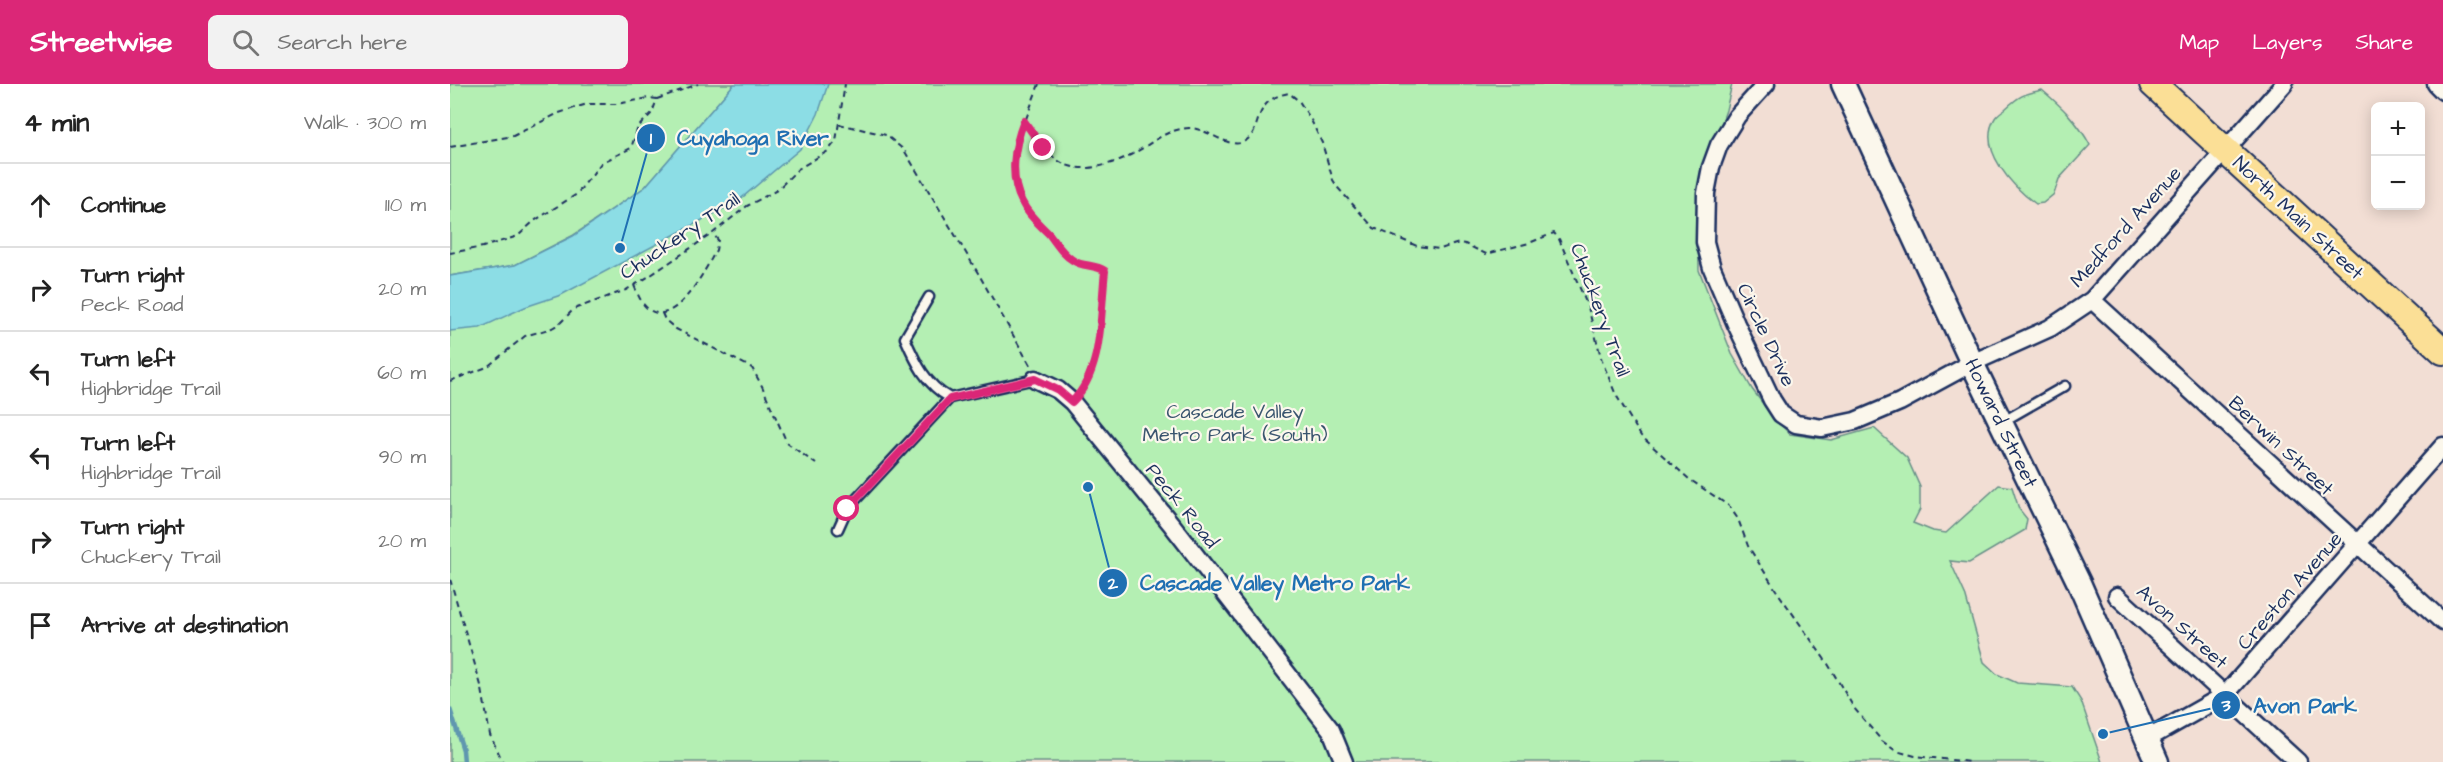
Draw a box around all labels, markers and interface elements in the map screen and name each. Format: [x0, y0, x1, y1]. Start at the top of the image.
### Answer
search box [208, 15, 628, 69]
text: Streetwise [30, 23, 172, 62]
icon: search [229, 26, 262, 59]
text: Search here [277, 27, 407, 58]
text: Map [2179, 28, 2219, 57]
text: Layers [2252, 28, 2322, 57]
text: Share [2355, 28, 2413, 57]
map controls [2371, 102, 2425, 210]
button: + [2371, 102, 2425, 156]
text: 4 min [24, 105, 89, 141]
text: Walk · 300 m [304, 109, 426, 137]
callout: Cuyahoga River [636, 118, 841, 157]
text: Cuyahoga River [677, 124, 829, 156]
text: 1 [650, 126, 653, 151]
route end [1029, 134, 1055, 160]
street label: North Main Street [2226, 150, 2370, 286]
button: − [2371, 156, 2425, 210]
street label: Medford Avenue [2064, 160, 2188, 294]
street label: Chuckery Trail [614, 185, 746, 288]
icon: ahead [24, 189, 57, 222]
text: Continue [81, 190, 166, 221]
text: 110 m [385, 191, 426, 219]
street label: Chuckery Trail [1562, 240, 1637, 381]
text: Turn right [81, 260, 184, 291]
icon: right [24, 273, 57, 306]
text: 20 m [378, 275, 426, 303]
street label: Circle Drive [1730, 279, 1802, 391]
text: Peck Road [81, 291, 183, 319]
text: Turn left [81, 344, 175, 375]
street label: Howard Street [1958, 354, 2044, 492]
icon: left [24, 357, 57, 390]
text: 60 m [377, 359, 426, 387]
text: Highbridge Trail [81, 375, 221, 403]
street label: Berwin Street [2222, 390, 2340, 502]
park label: Cascade Valley Metro Park (South) [1142, 398, 1328, 449]
text: Turn left [81, 428, 175, 459]
icon: left [24, 441, 57, 474]
text: 90 m [378, 443, 426, 471]
street label: Peck Road [1139, 457, 1225, 555]
text: Highbridge Trail [81, 459, 221, 487]
route start [833, 495, 859, 521]
text: Turn right [81, 512, 184, 543]
icon: right [24, 525, 57, 558]
street label: Creston Avenue [2231, 526, 2349, 656]
text: 20 m [378, 527, 426, 555]
text: Chuckery Trail [81, 543, 221, 571]
callout: Cascade Valley Metro Park [1098, 563, 1422, 602]
text: Cascade Valley Metro Park [1140, 569, 1410, 601]
text: 2 [1107, 571, 1119, 596]
street label: Avon Street [2130, 578, 2234, 676]
icon: arrive [24, 609, 57, 642]
text: Arrive at destination [81, 610, 288, 641]
callout: Avon Park [2211, 686, 2369, 725]
text: Avon Park [2253, 692, 2357, 721]
text: 3 [2220, 693, 2231, 718]

